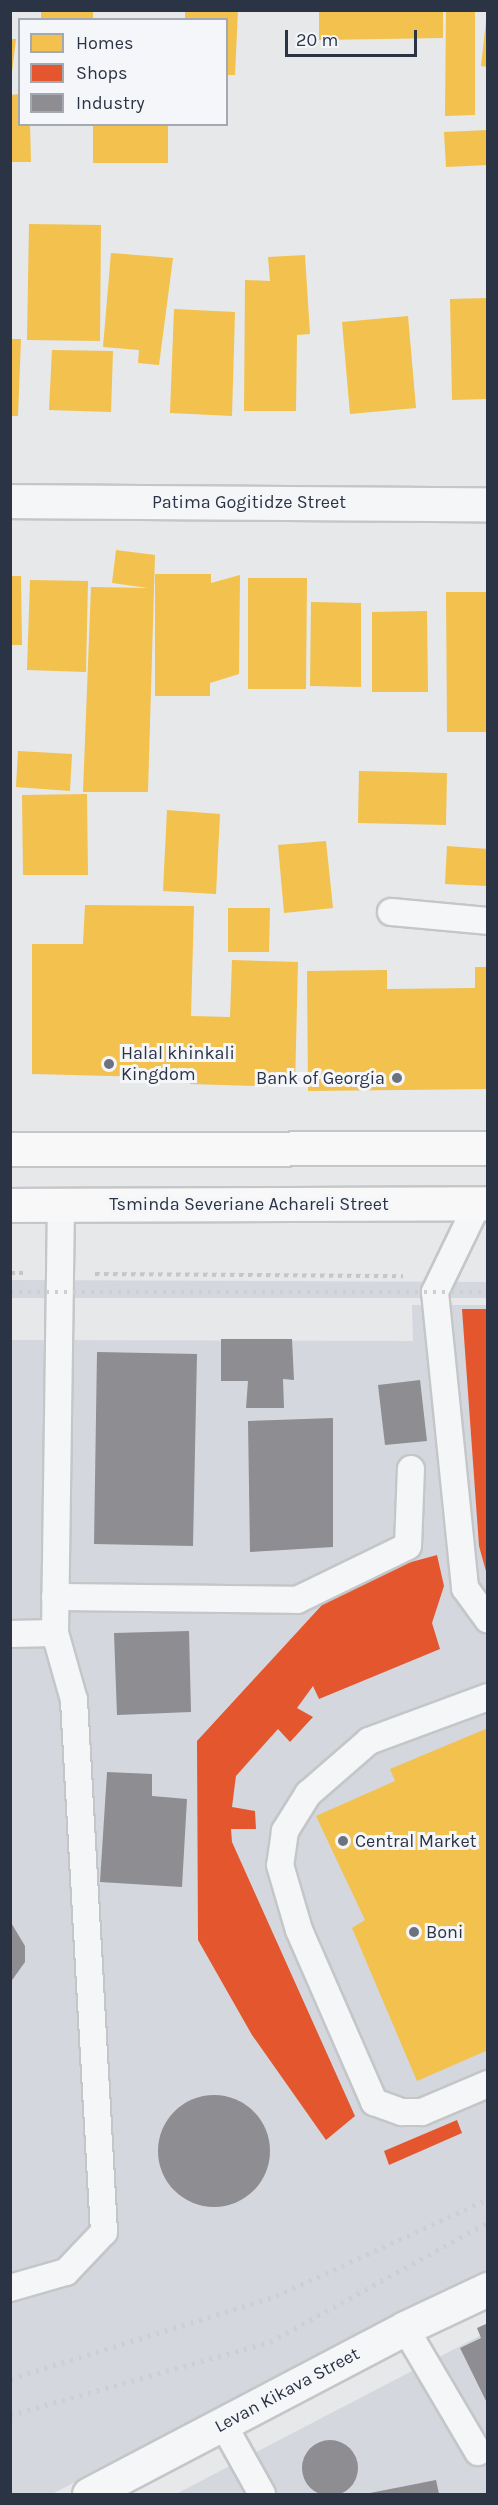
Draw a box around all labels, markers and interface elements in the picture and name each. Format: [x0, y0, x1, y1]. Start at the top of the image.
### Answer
legend [18, 18, 228, 126]
scale bar [288, 18, 420, 56]
text: 20 m [296, 29, 338, 51]
text: Homes [76, 32, 133, 54]
text: Shops [76, 62, 128, 84]
text: Industry [76, 92, 145, 114]
street label: Patima Gogitidze Street [152, 491, 346, 513]
place label: Halal khinkali Kingdom [121, 1043, 235, 1086]
marker: Halal khinkali Kingdom [102, 1057, 116, 1071]
place label: Bank of Georgia [256, 1067, 385, 1089]
marker: Bank of Georgia [390, 1071, 404, 1085]
street label: Tsminda Severiane Achareli Street [109, 1193, 389, 1215]
place label: Central Market [355, 1830, 476, 1852]
marker: Central Market [336, 1834, 350, 1848]
place label: Boni [426, 1921, 463, 1943]
marker: Boni [407, 1925, 421, 1939]
street label: Levan Kikava Street [211, 2343, 363, 2437]

